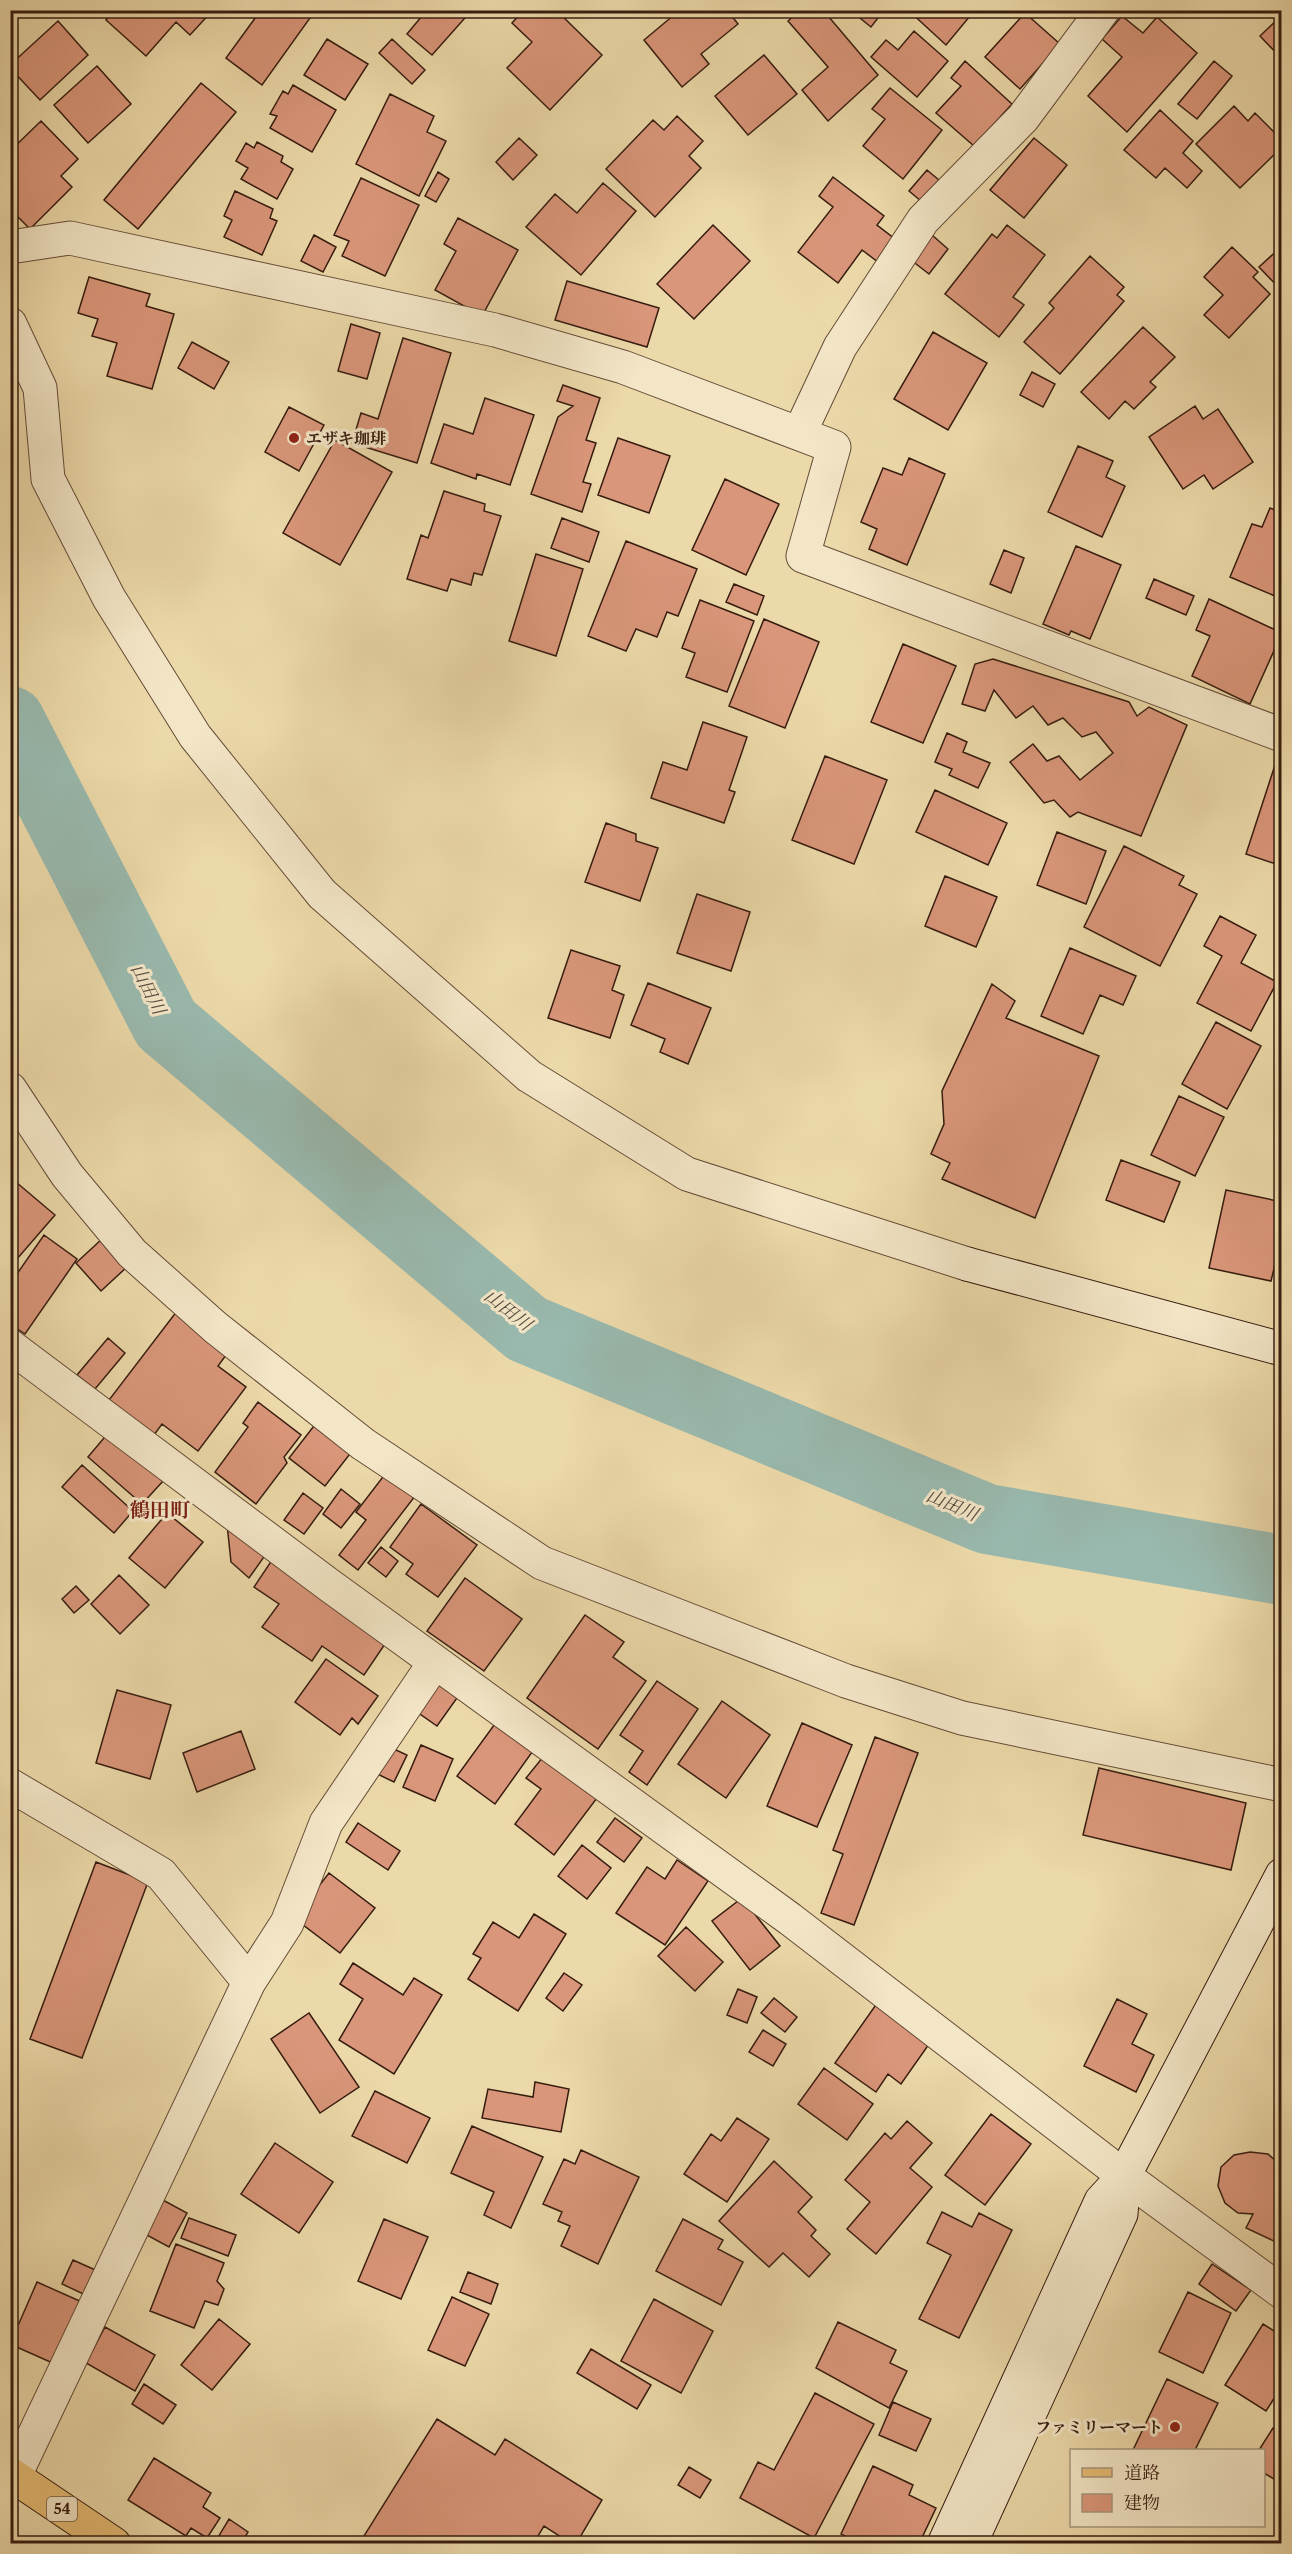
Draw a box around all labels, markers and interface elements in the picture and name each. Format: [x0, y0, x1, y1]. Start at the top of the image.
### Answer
place label: エザキ珈琲 [306, 428, 386, 448]
marker: エザキ珈琲 [287, 431, 301, 445]
water label: 山田川 [126, 960, 171, 1020]
water label: 山田川 [480, 1285, 538, 1337]
water label: 山田川 [923, 1484, 983, 1526]
district label: 鶴田町 [130, 1498, 191, 1522]
place label: ファミリーマート [1035, 2417, 1163, 2437]
marker: ファミリーマート [1168, 2420, 1182, 2434]
legend [1070, 2449, 1265, 2527]
text: 道路 [1124, 2462, 1160, 2484]
text: 建物 [1124, 2492, 1160, 2514]
road number: 54 [47, 2497, 77, 2521]

